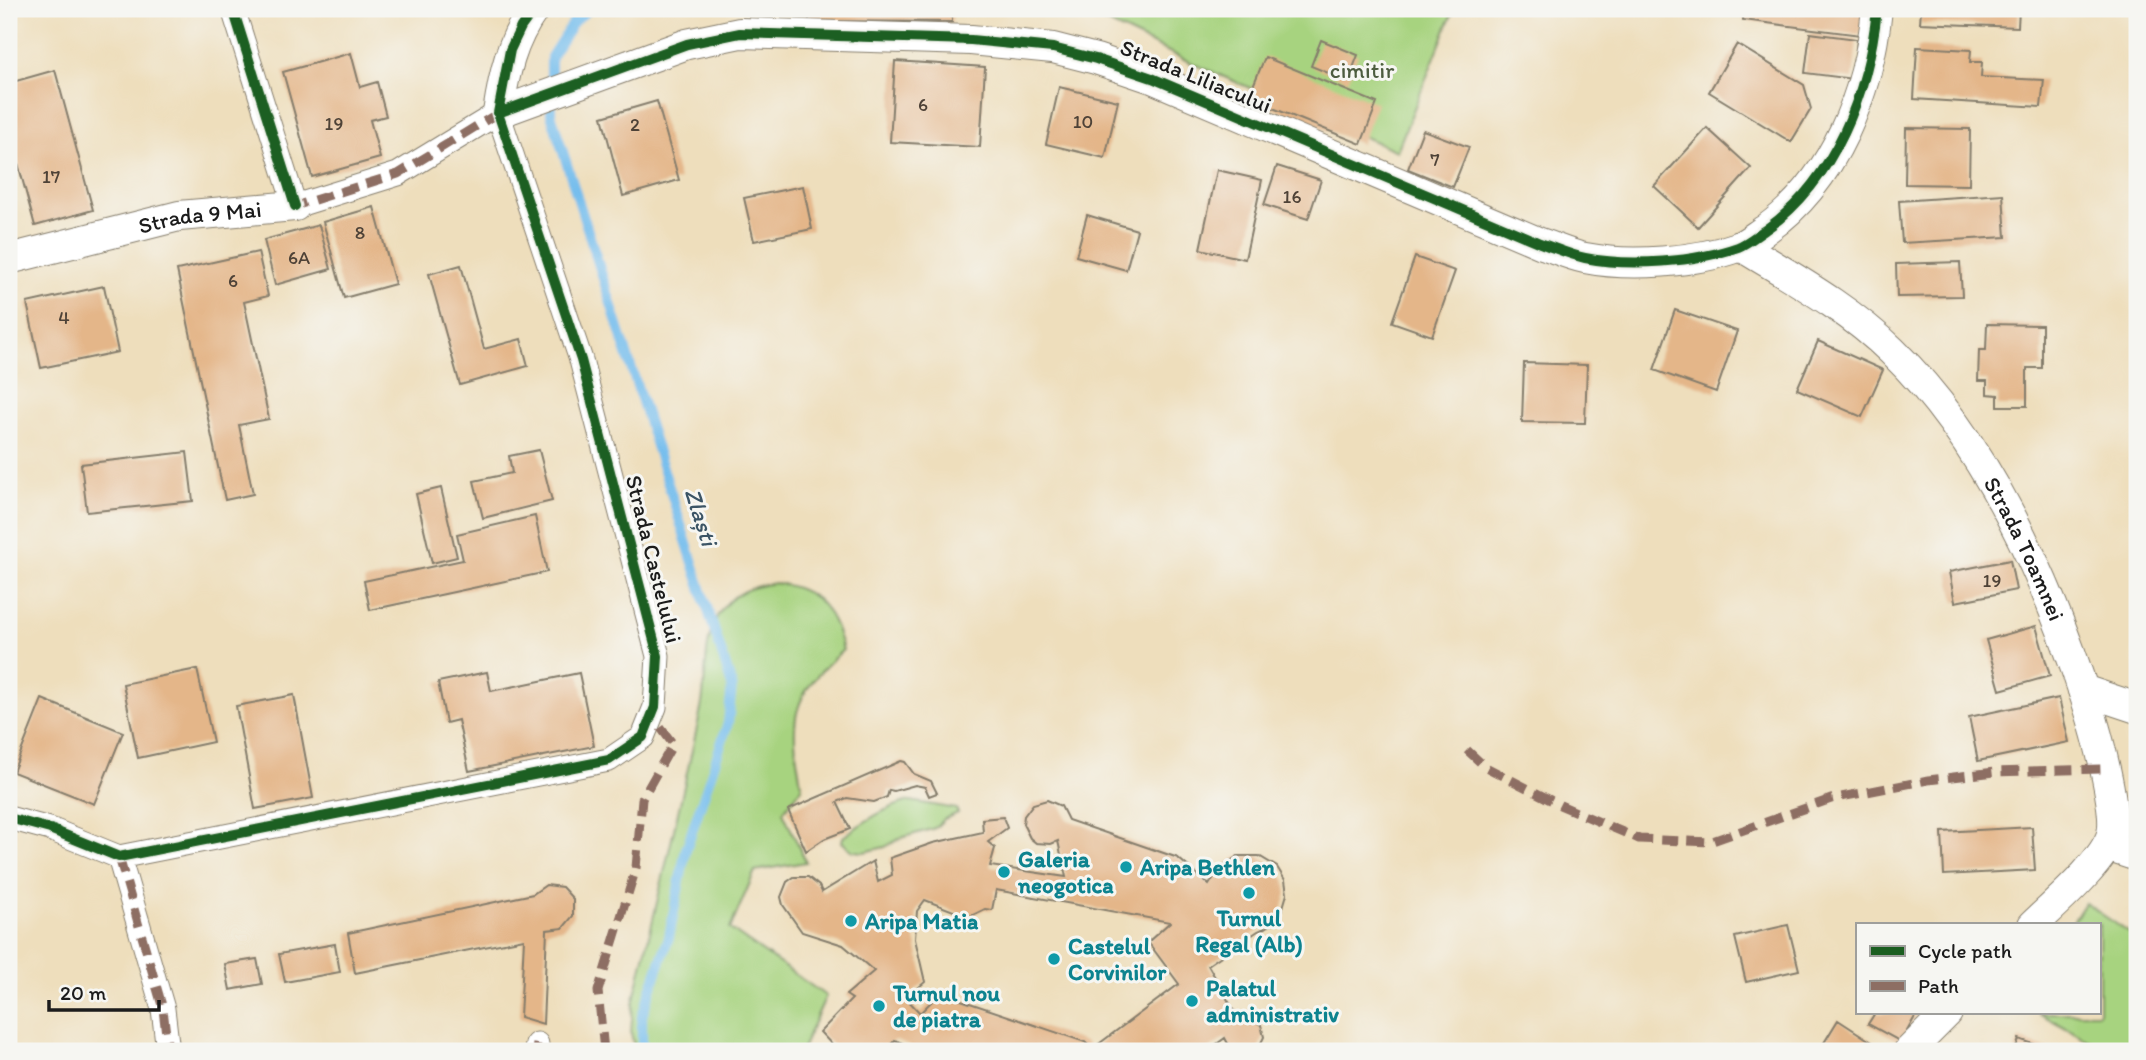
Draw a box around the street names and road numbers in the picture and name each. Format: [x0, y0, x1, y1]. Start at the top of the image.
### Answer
street label: Strada Liliacului [1116, 33, 1276, 119]
street label: Strada 9 Mai [135, 195, 263, 240]
street label: Strada Castelului [620, 472, 688, 646]
street label: Strada Toamnei [1978, 472, 2071, 625]

